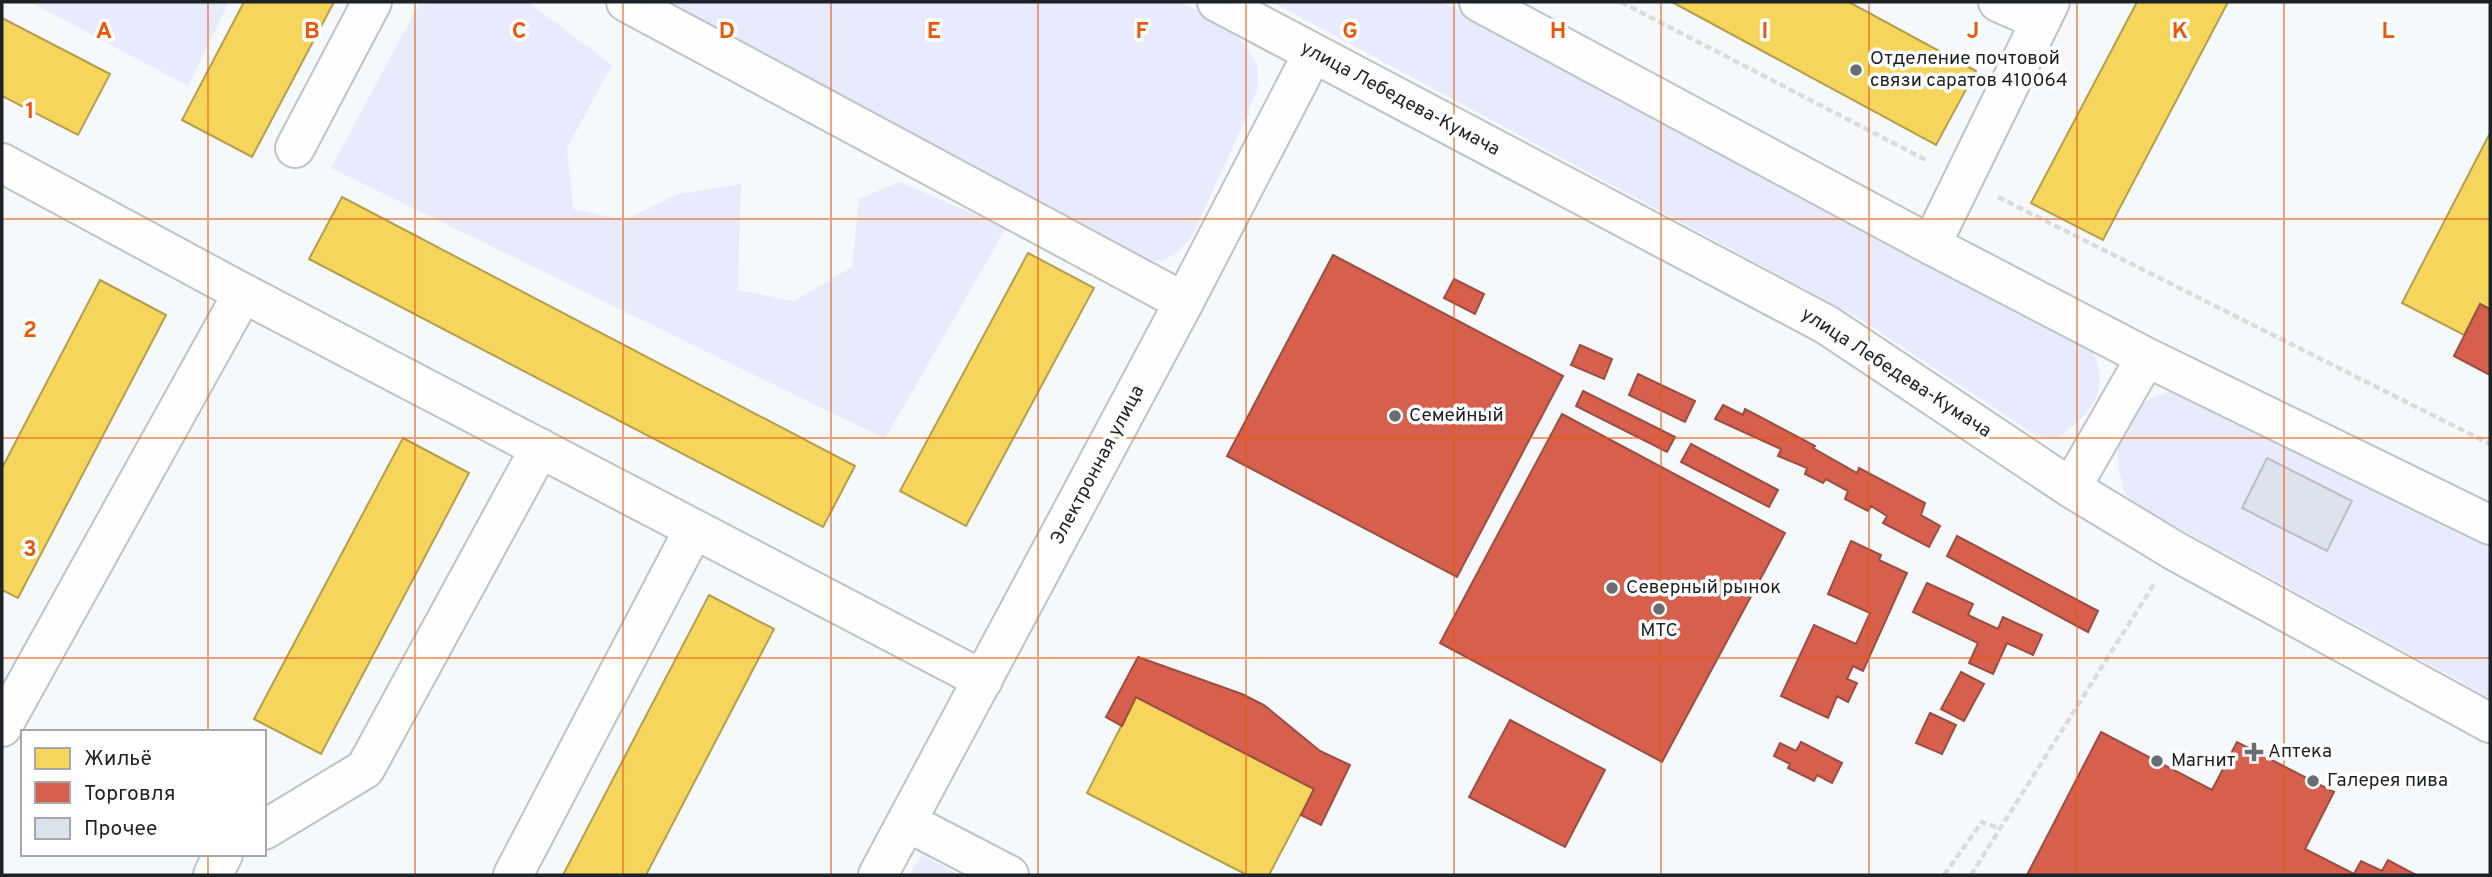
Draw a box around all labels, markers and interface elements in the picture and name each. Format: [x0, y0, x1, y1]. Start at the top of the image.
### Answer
text: A [96, 18, 112, 47]
text: B [304, 18, 320, 47]
text: C [512, 18, 526, 47]
text: D [719, 18, 735, 47]
text: E [927, 18, 941, 47]
text: F [1135, 18, 1149, 47]
text: G [1342, 18, 1358, 47]
text: H [1550, 18, 1566, 47]
text: I [1762, 18, 1768, 47]
text: J [1967, 18, 1979, 47]
text: K [2172, 18, 2188, 47]
text: L [2381, 18, 2395, 47]
street label: улица Лебедева-Кумача [1296, 36, 1504, 162]
place label: Отделение почтовой связи саратов 410064 [1870, 47, 2068, 93]
marker: Отделение почтовой связи саратов 410064 [1848, 62, 1864, 78]
text: 1 [25, 98, 35, 127]
street label: улица Лебедева-Кумача [1796, 302, 1996, 444]
text: 2 [23, 317, 37, 346]
street label: Электронная улица [1046, 381, 1150, 549]
place label: Семейный [1409, 404, 1504, 428]
marker: Семейный [1387, 408, 1403, 424]
text: 3 [23, 536, 37, 565]
place label: Северный рынок [1626, 576, 1781, 600]
marker: Северный рынок [1604, 580, 1620, 596]
marker: МТС [1651, 601, 1667, 617]
place label: МТС [1640, 619, 1678, 643]
legend [21, 730, 266, 856]
place label: Аптека [2268, 740, 2332, 764]
marker: Аптека [2246, 744, 2262, 760]
text: Жильё [84, 746, 152, 773]
place label: Магнит [2171, 749, 2236, 773]
marker: Магнит [2149, 753, 2165, 769]
place label: Галерея пива [2327, 769, 2448, 793]
marker: Галерея пива [2305, 773, 2321, 789]
text: Торговля [84, 781, 175, 808]
text: Прочее [84, 816, 157, 843]

